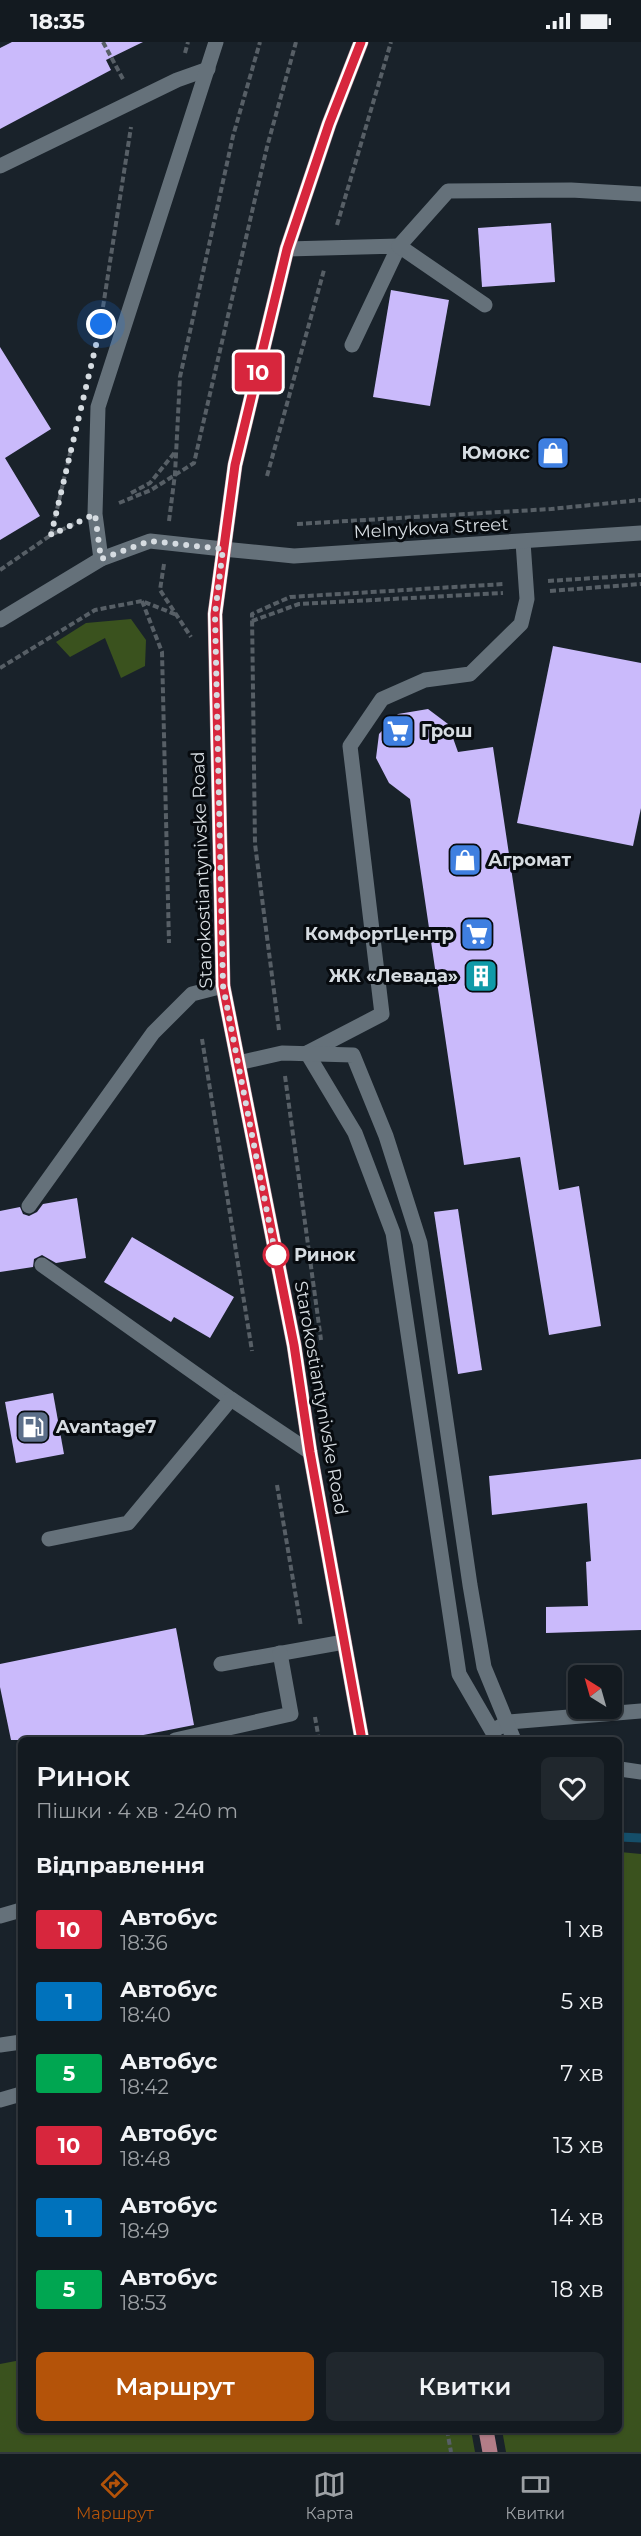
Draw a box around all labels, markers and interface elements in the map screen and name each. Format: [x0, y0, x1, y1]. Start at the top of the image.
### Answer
text: 18:35 [30, 8, 85, 35]
your location [86, 309, 116, 339]
line badge: 10 [231, 352, 285, 392]
text: 10 [247, 360, 269, 385]
shop icon: Юмокс [535, 435, 571, 471]
place label: Юмокс [462, 442, 530, 464]
street label: Melnykova Street [353, 513, 509, 543]
supermarket icon: Грош [380, 713, 416, 749]
place label: Грош [421, 720, 472, 742]
street label: Starokostiantynivske Road [187, 751, 217, 989]
shop icon: Агромат [447, 842, 483, 878]
place label: Агромат [488, 849, 571, 871]
supermarket icon: КомфортЦентр [459, 916, 495, 952]
place label: КомфортЦентр [305, 923, 454, 945]
building icon: ЖК «Левада» [463, 958, 499, 994]
place label: ЖК «Левада» [329, 965, 458, 987]
marker: Ринок [263, 1242, 289, 1268]
place label: Ринок [294, 1244, 356, 1266]
street label: Starokostiantynivske Road [290, 1279, 352, 1517]
fuel station icon: Avantage7 [15, 1409, 51, 1445]
place label: Avantage7 [55, 1416, 157, 1438]
north arrow [568, 1665, 622, 1719]
map controls [568, 1665, 622, 1719]
button: heart [541, 1757, 604, 1820]
text: Ринок [36, 1759, 130, 1793]
text: Пішки · 4 хв · 240 m [36, 1799, 238, 1823]
text: Відправлення [36, 1852, 205, 1879]
text: Автобус [120, 1904, 218, 1931]
text: 1 хв [565, 1916, 604, 1943]
text: 10 [58, 1917, 80, 1942]
text: 18:36 [120, 1931, 168, 1955]
text: Автобус [120, 1976, 218, 2003]
text: 5 хв [561, 1988, 604, 2015]
text: 1 [65, 1989, 73, 2014]
text: 18:40 [120, 2003, 171, 2027]
text: Автобус [120, 2048, 218, 2075]
text: 7 хв [560, 2060, 604, 2087]
text: 5 [63, 2061, 75, 2086]
text: 18:42 [120, 2075, 169, 2099]
text: Автобус [120, 2120, 218, 2147]
text: 13 хв [553, 2132, 604, 2159]
text: 10 [58, 2133, 80, 2158]
text: 18:48 [120, 2147, 170, 2171]
text: Автобус [120, 2192, 218, 2219]
text: 14 хв [551, 2204, 604, 2231]
text: 1 [65, 2205, 73, 2230]
text: 18:49 [120, 2219, 169, 2243]
text: Автобус [120, 2264, 218, 2291]
text: 18 хв [551, 2276, 604, 2303]
text: 5 [63, 2277, 75, 2302]
text: 18:53 [120, 2291, 167, 2315]
button: Маршрут [36, 2352, 314, 2421]
button: Квитки [326, 2352, 604, 2421]
tab: Маршрут [76, 2468, 154, 2523]
tab: Карта [306, 2468, 353, 2523]
tab: Квитки [505, 2468, 565, 2523]

